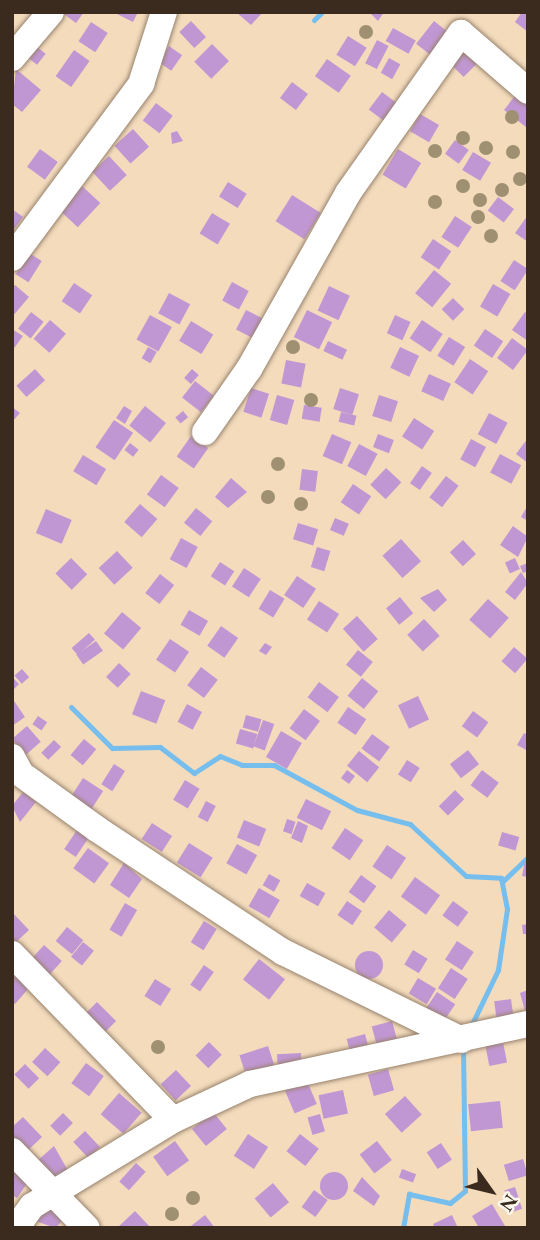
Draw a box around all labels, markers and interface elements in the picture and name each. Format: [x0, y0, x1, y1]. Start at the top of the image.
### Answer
north arrow [456, 1156, 526, 1226]
text: N [494, 1190, 523, 1216]

